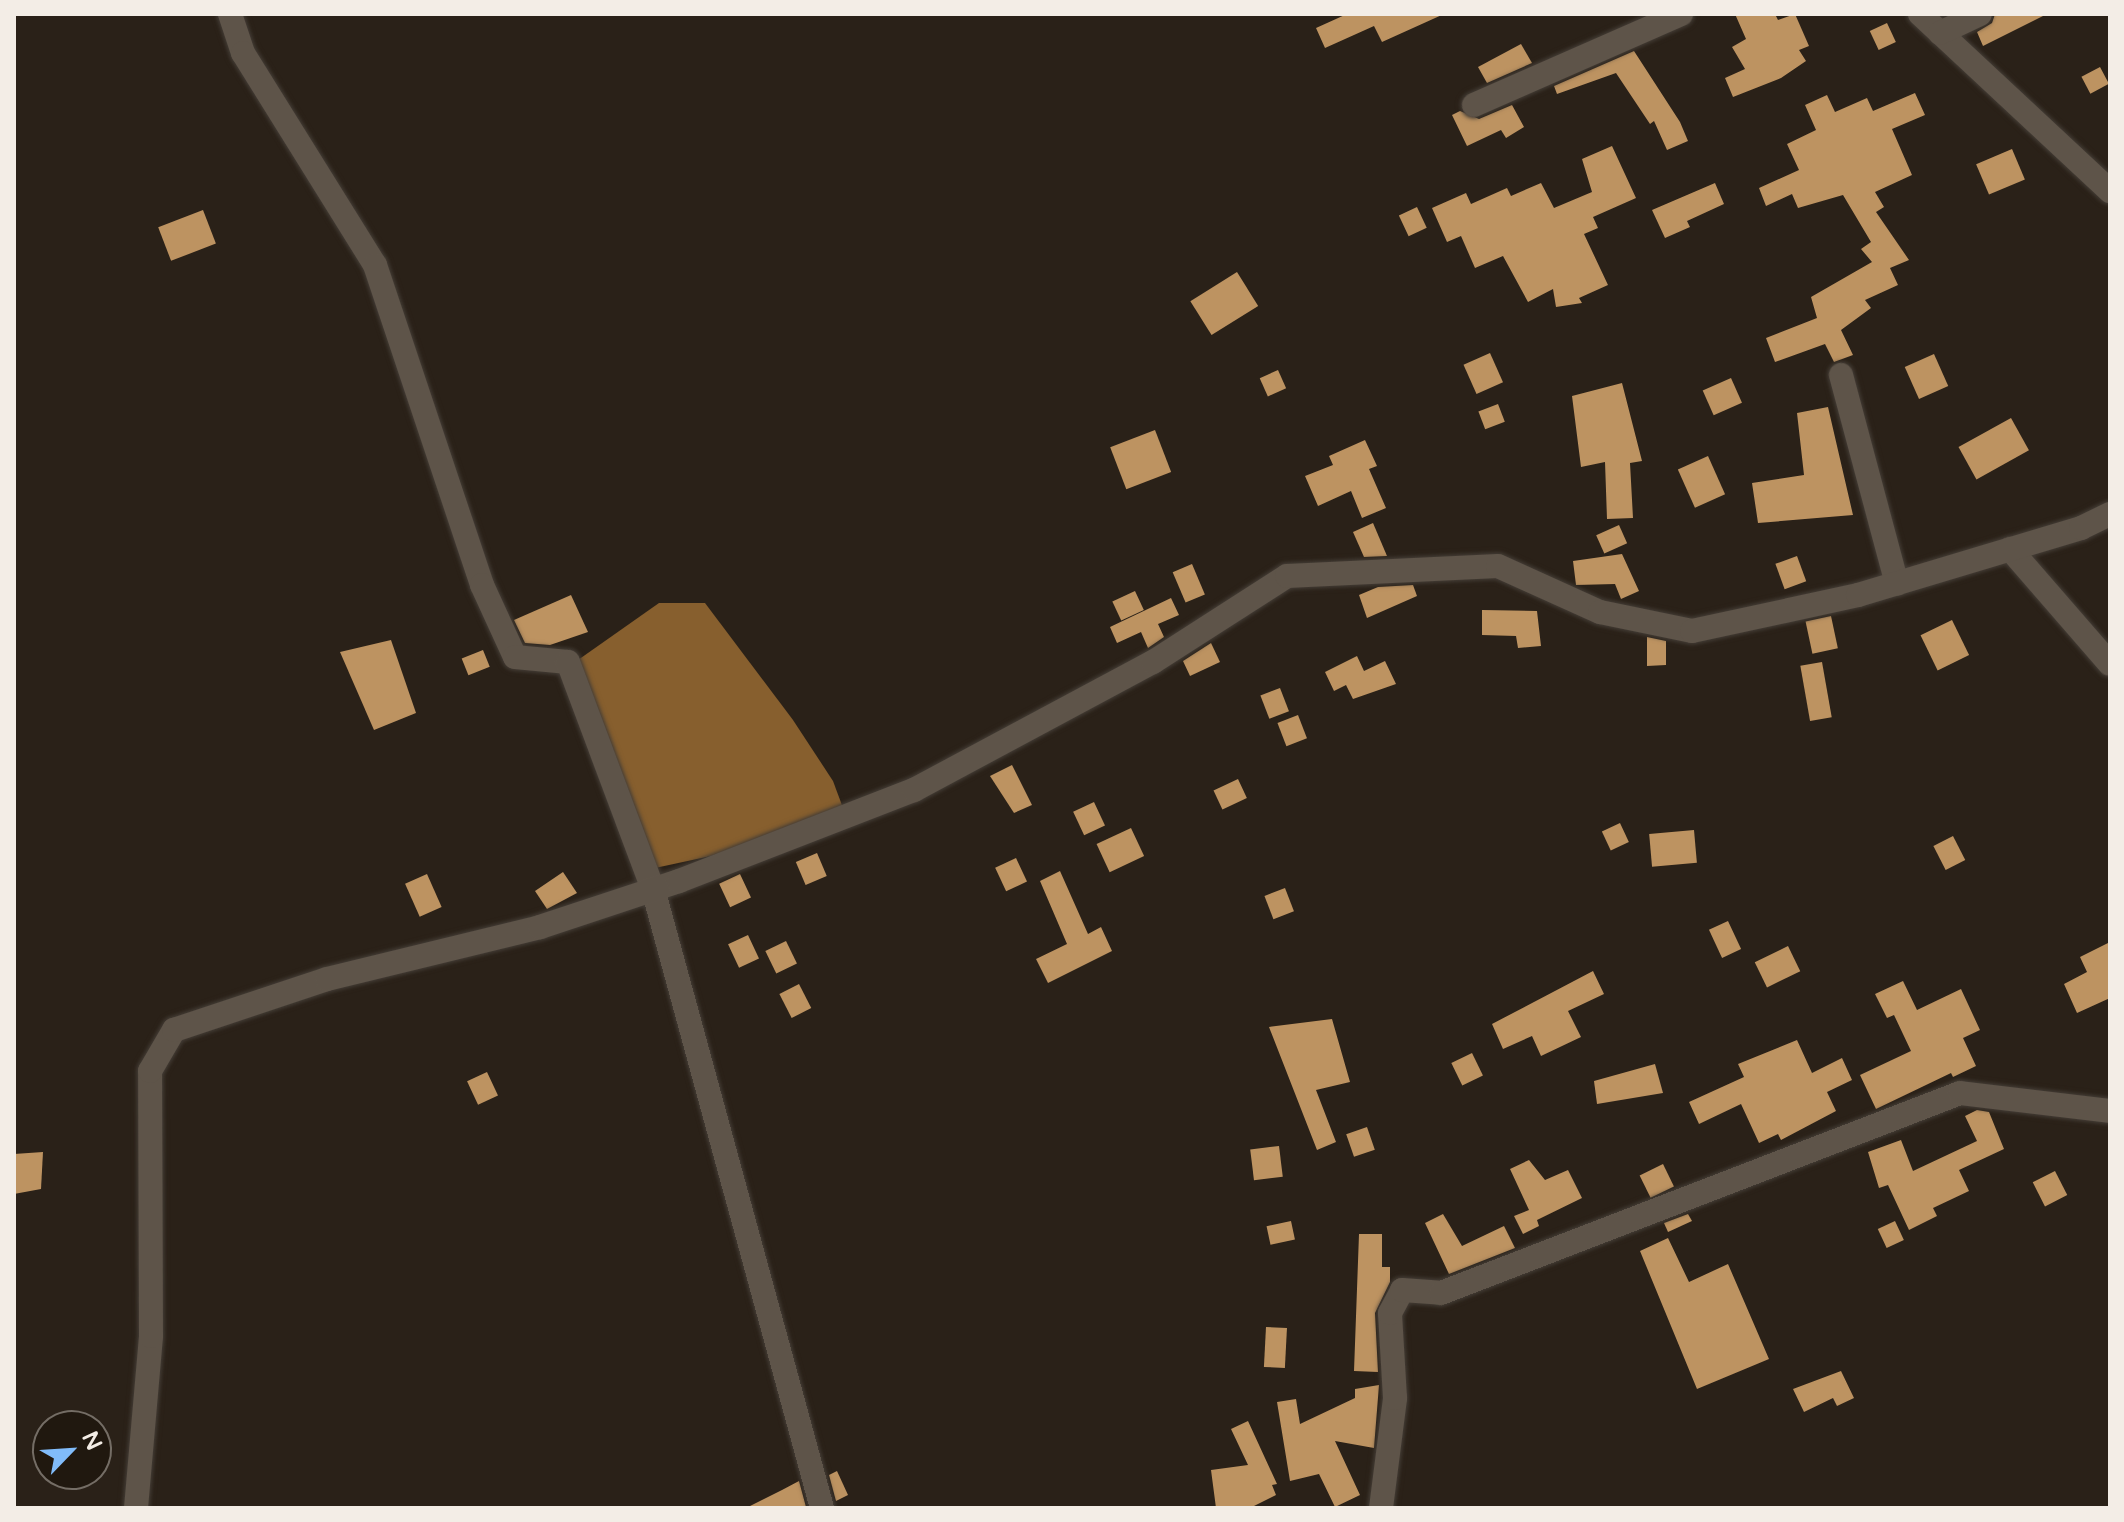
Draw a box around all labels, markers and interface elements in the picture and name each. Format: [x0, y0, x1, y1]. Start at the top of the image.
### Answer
north arrow [32, 1410, 112, 1490]
text: N [76, 1427, 107, 1454]

